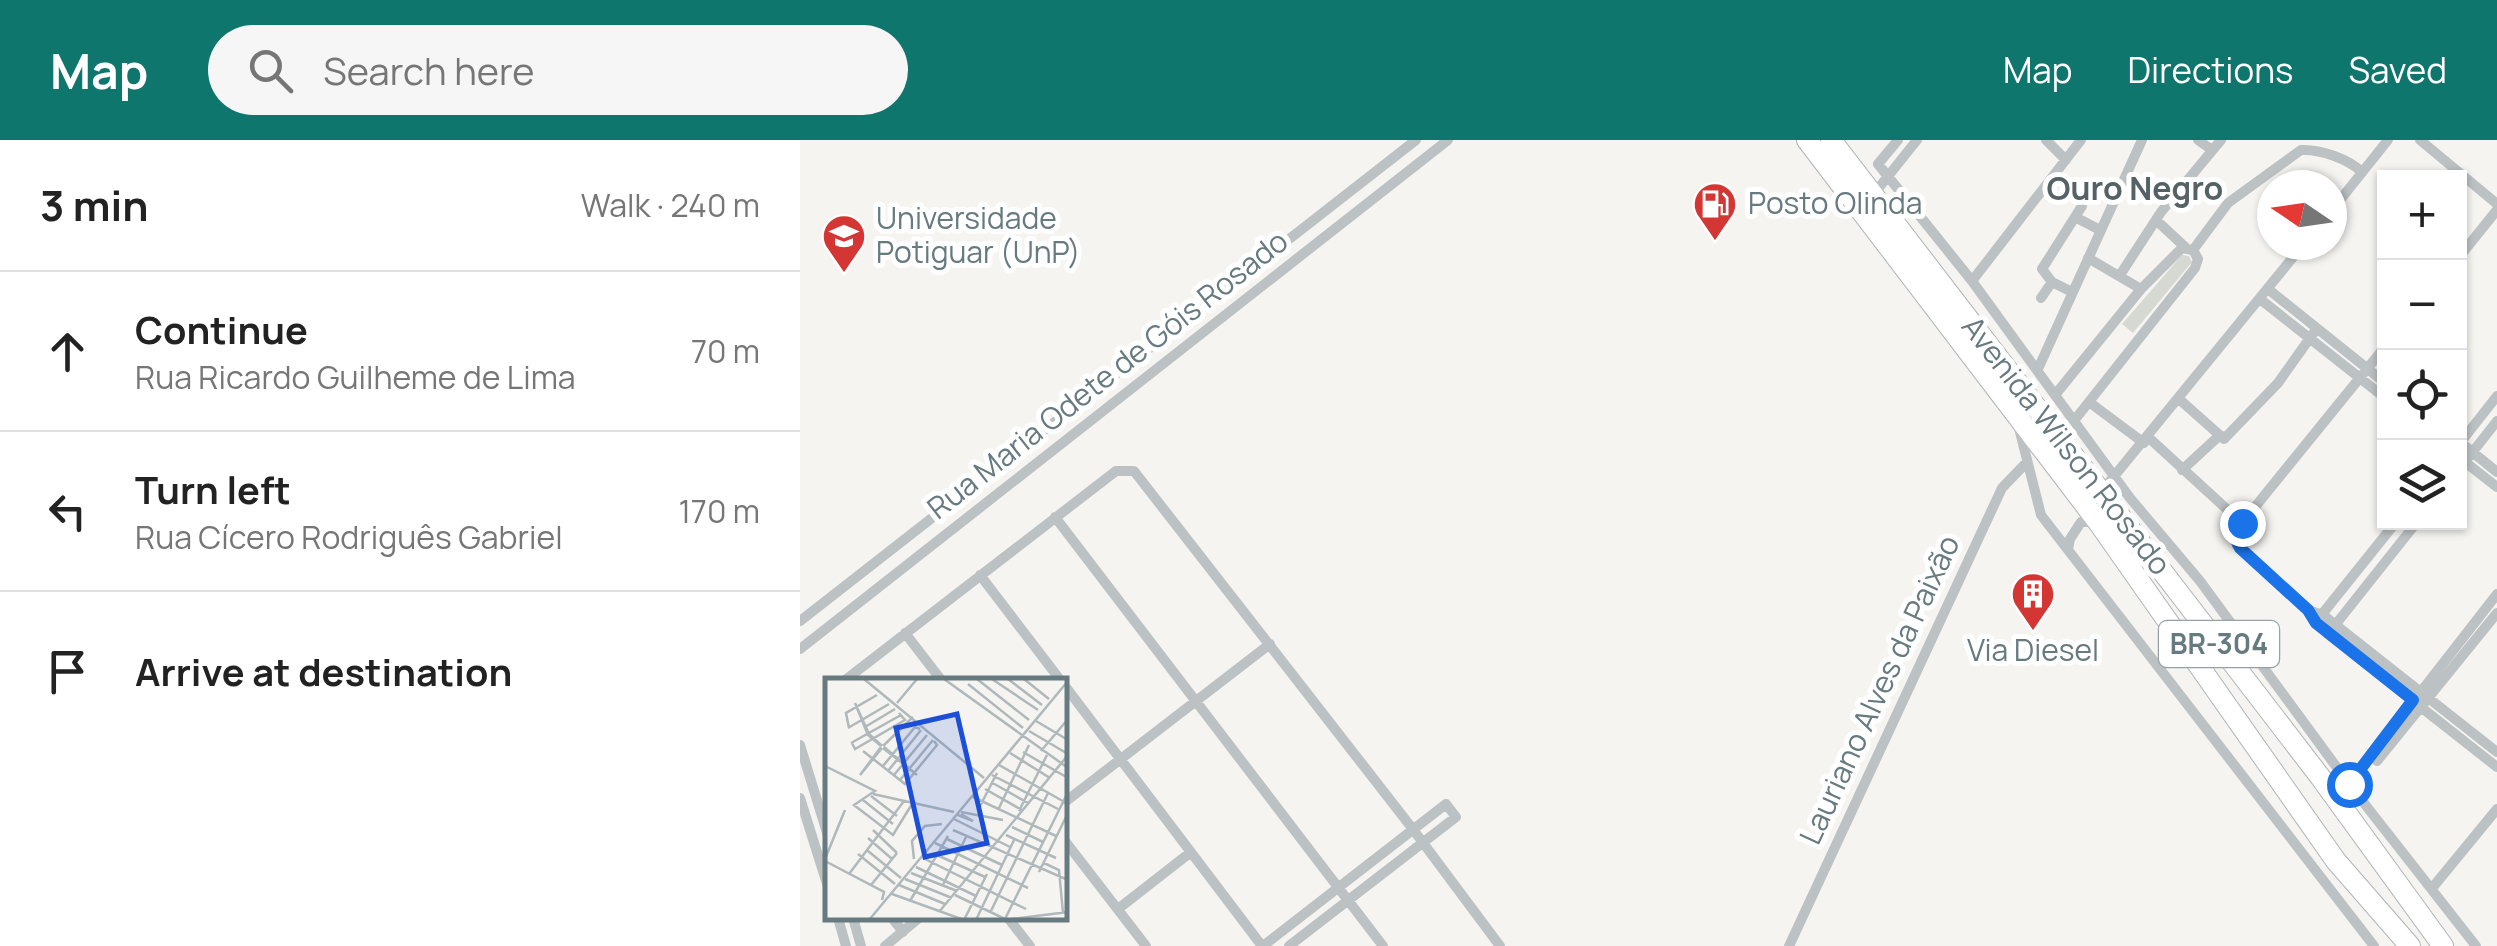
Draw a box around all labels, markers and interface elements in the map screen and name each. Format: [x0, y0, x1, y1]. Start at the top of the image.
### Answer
search box [208, 25, 908, 115]
text: Map [50, 38, 148, 103]
icon: search [243, 43, 298, 98]
text: Search here [323, 44, 534, 96]
text: Map [2003, 46, 2073, 94]
text: Directions [2128, 46, 2293, 94]
text: Saved [2348, 46, 2447, 94]
district label: Ouro Negro [2047, 166, 2223, 210]
north arrow [2257, 170, 2347, 260]
map controls [2377, 170, 2467, 530]
button: + [2377, 170, 2467, 260]
text: 3 min [40, 176, 149, 234]
fuel station icon: Posto Olinda [1692, 181, 1738, 242]
place label: Posto Olinda [1748, 182, 1922, 223]
text: Walk · 240 m [581, 183, 760, 227]
place label: Universidade Potiguar (UnP) [876, 197, 1081, 272]
school or university icon: Universidade Potiguar (UnP) [821, 213, 867, 274]
street label: Rua Maria Odete de Góis Rosado [918, 220, 1296, 528]
button: − [2377, 260, 2467, 350]
text: Continue [135, 303, 308, 355]
street label: Avenida Wilson Rosado [1953, 307, 2181, 583]
icon: ahead [40, 324, 95, 379]
text: 70 m [691, 329, 760, 373]
button: locate [2377, 350, 2467, 440]
text: Rua Ricardo Guilheme de Lima [135, 355, 576, 399]
button: layers [2377, 440, 2467, 530]
text: Turn left [135, 463, 291, 515]
icon: left [40, 484, 95, 539]
text: 170 m [678, 489, 760, 533]
route end [2220, 501, 2266, 547]
text: Rua Cícero Rodriguês Gabriel [135, 515, 563, 559]
street label: Lauriano Alves da Paixão [1789, 528, 1968, 851]
building icon: Via Diesel [2010, 571, 2056, 632]
road number: BR-304 [2159, 621, 2279, 667]
place label: Via Diesel [1967, 629, 2099, 670]
icon: arrive [40, 644, 95, 699]
text: Arrive at destination [135, 645, 512, 697]
inset map [825, 678, 1068, 921]
route start [2327, 762, 2373, 808]

